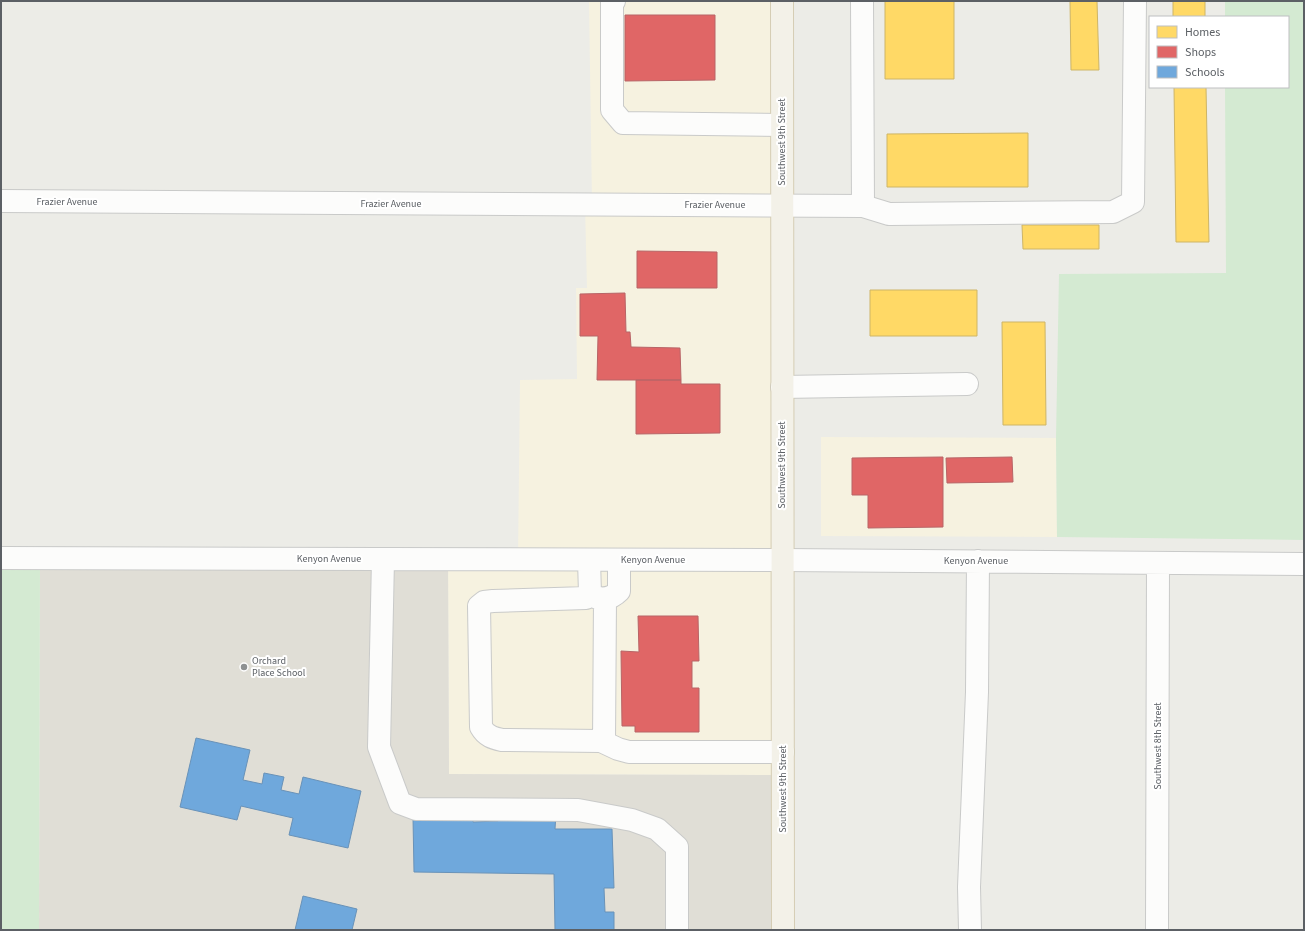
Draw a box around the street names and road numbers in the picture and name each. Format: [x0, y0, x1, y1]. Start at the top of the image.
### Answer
street label: Southwest 9th Street [775, 98, 789, 186]
street label: Frazier Avenue [37, 195, 98, 209]
street label: Frazier Avenue [361, 197, 422, 211]
street label: Frazier Avenue [685, 198, 746, 212]
street label: Southwest 9th Street [775, 421, 789, 509]
street label: Kenyon Avenue [297, 552, 361, 566]
street label: Kenyon Avenue [621, 553, 685, 567]
street label: Kenyon Avenue [944, 554, 1008, 568]
street label: Southwest 8th Street [1151, 702, 1165, 790]
street label: Southwest 9th Street [776, 745, 790, 833]

